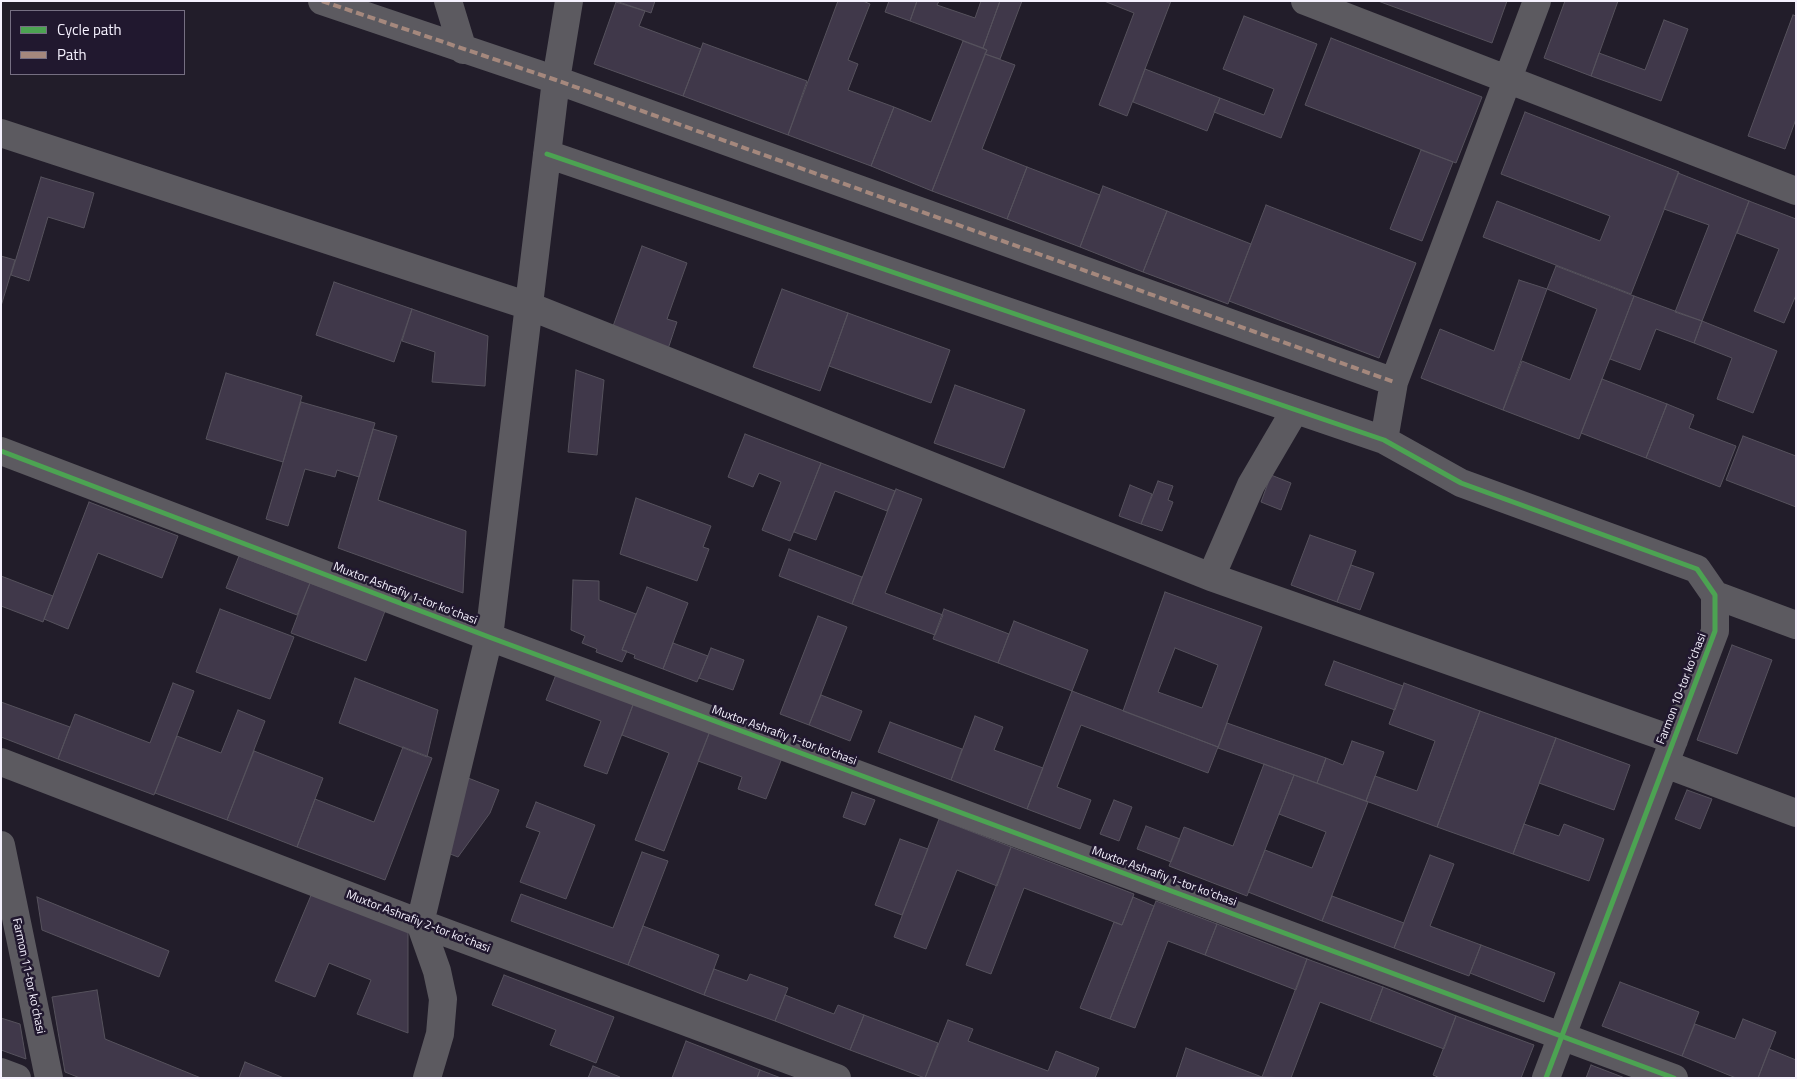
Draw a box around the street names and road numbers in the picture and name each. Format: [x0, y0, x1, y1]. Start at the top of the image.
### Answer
street label: Muxtor Ashrafiy 1-tor koʻchasi [331, 560, 479, 628]
street label: Farmon 10-tor koʻchasi [1654, 631, 1710, 747]
street label: Muxtor Ashrafiy 1-tor koʻchasi [710, 703, 858, 769]
street label: Muxtor Ashrafiy 1-tor koʻchasi [1090, 844, 1238, 910]
street label: Muxtor Ashrafiy 2-tor koʻchasi [344, 888, 492, 956]
street label: Farmon 11-tor koʻchasi [9, 917, 47, 1035]

